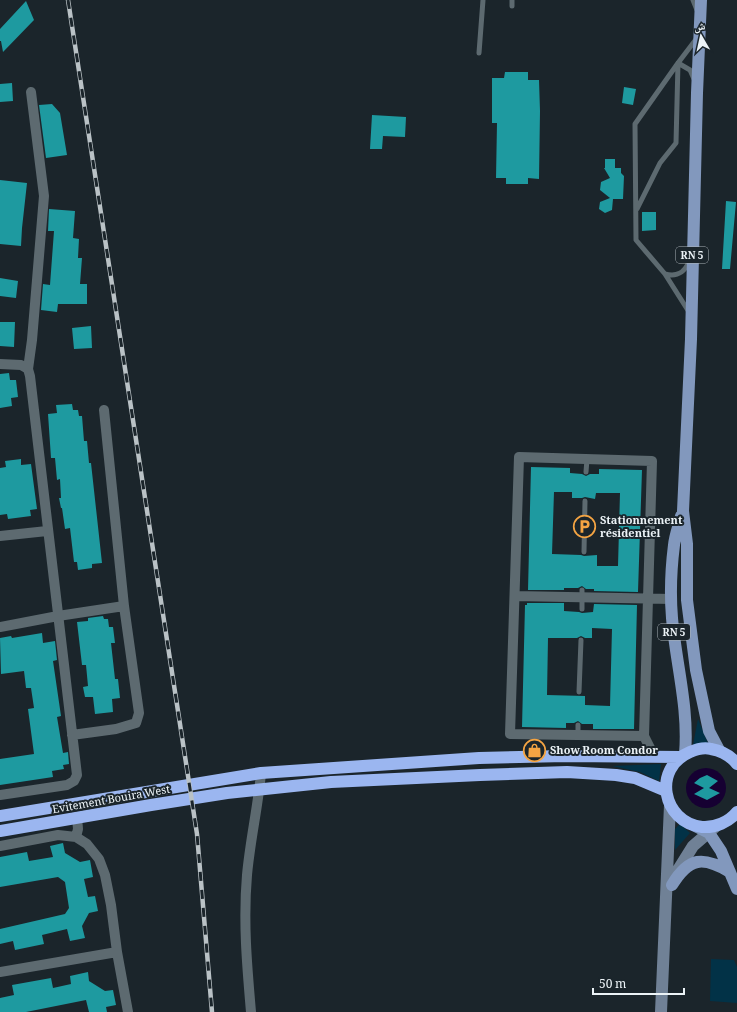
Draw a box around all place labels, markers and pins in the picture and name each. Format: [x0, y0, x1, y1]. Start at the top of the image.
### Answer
place label: Stationnement résidentiel [600, 512, 683, 544]
parking icon: Stationnement résidentiel [572, 513, 598, 539]
shop icon: Show Room Condor [521, 737, 547, 763]
place label: Show Room Condor [550, 742, 658, 761]

